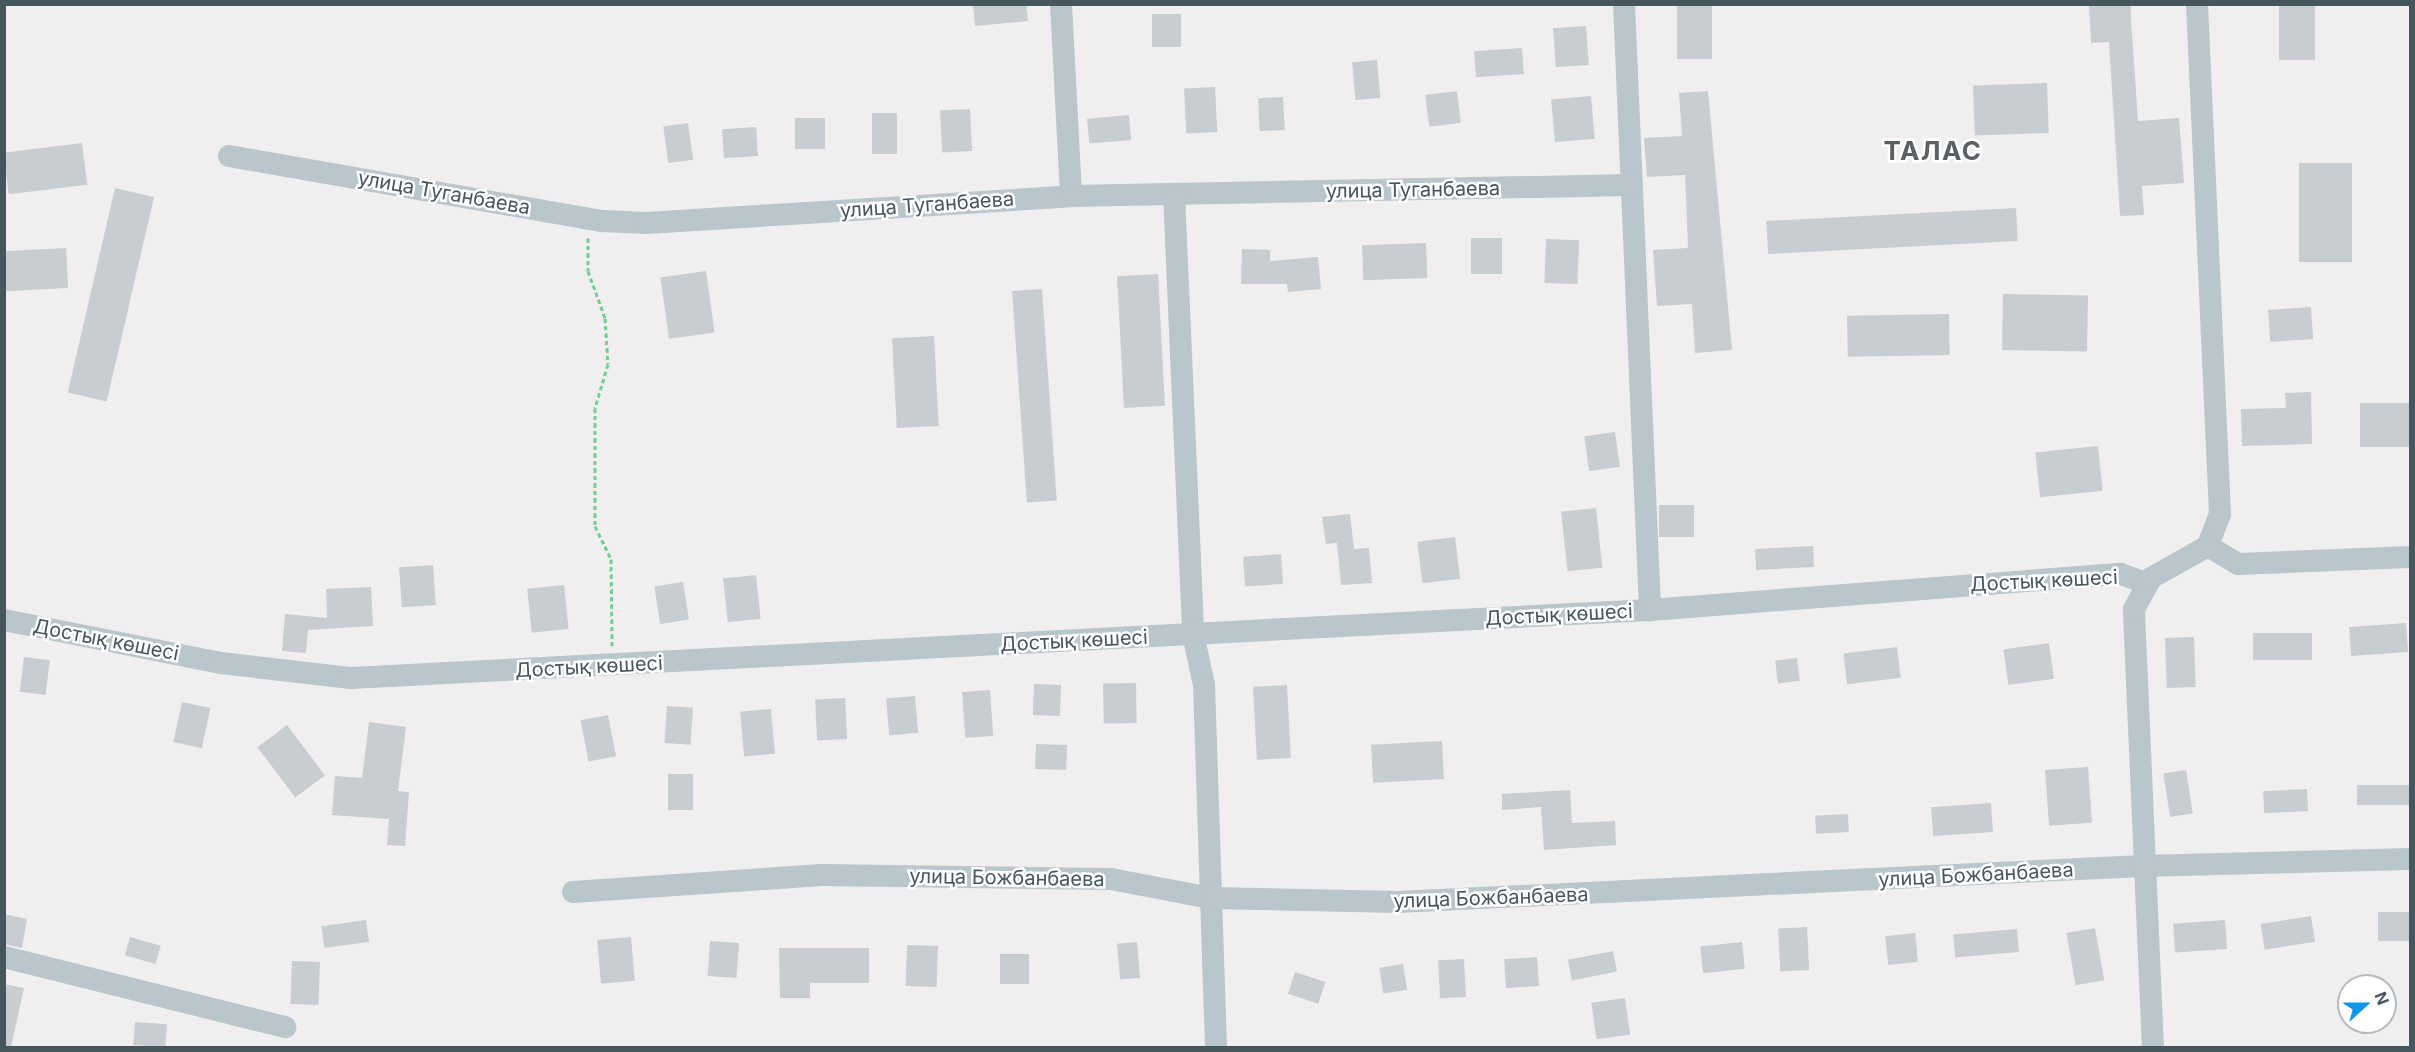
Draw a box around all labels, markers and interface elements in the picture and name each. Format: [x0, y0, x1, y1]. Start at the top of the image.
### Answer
district label: ТАЛАС [1884, 135, 1982, 167]
street label: улица Туганбаева [356, 166, 532, 220]
street label: улица Туганбаева [1326, 176, 1500, 204]
street label: улица Туганбаева [839, 187, 1015, 223]
street label: Достық көшесі [1970, 565, 2118, 597]
street label: Достық көшесі [1485, 599, 1633, 631]
street label: Достық көшесі [31, 614, 181, 666]
street label: Достық көшесі [1000, 625, 1148, 657]
street label: Достық көшесі [515, 651, 663, 683]
street label: улица Божбанбаева [1878, 858, 2074, 892]
street label: улица Божбанбаева [909, 864, 1105, 892]
street label: улица Божбанбаева [1393, 883, 1589, 913]
north arrow [2337, 974, 2397, 1034]
text: N [2370, 989, 2393, 1008]

